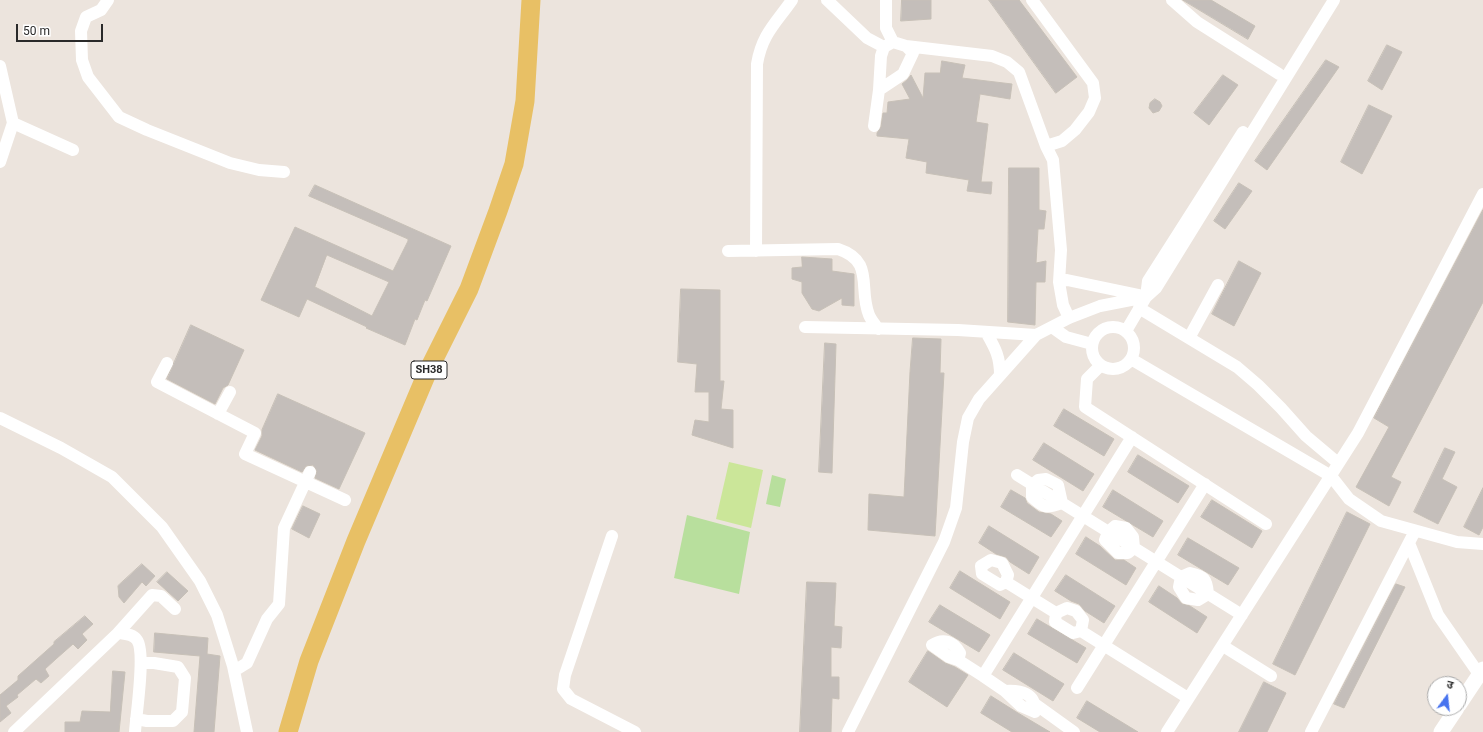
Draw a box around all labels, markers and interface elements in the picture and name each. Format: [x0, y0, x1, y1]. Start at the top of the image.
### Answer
scale bar [18, 16, 105, 42]
text: 50 m [23, 24, 50, 38]
road number: SH38 [411, 361, 447, 379]
north arrow [1427, 676, 1467, 716]
text: उ [1445, 678, 1455, 692]

